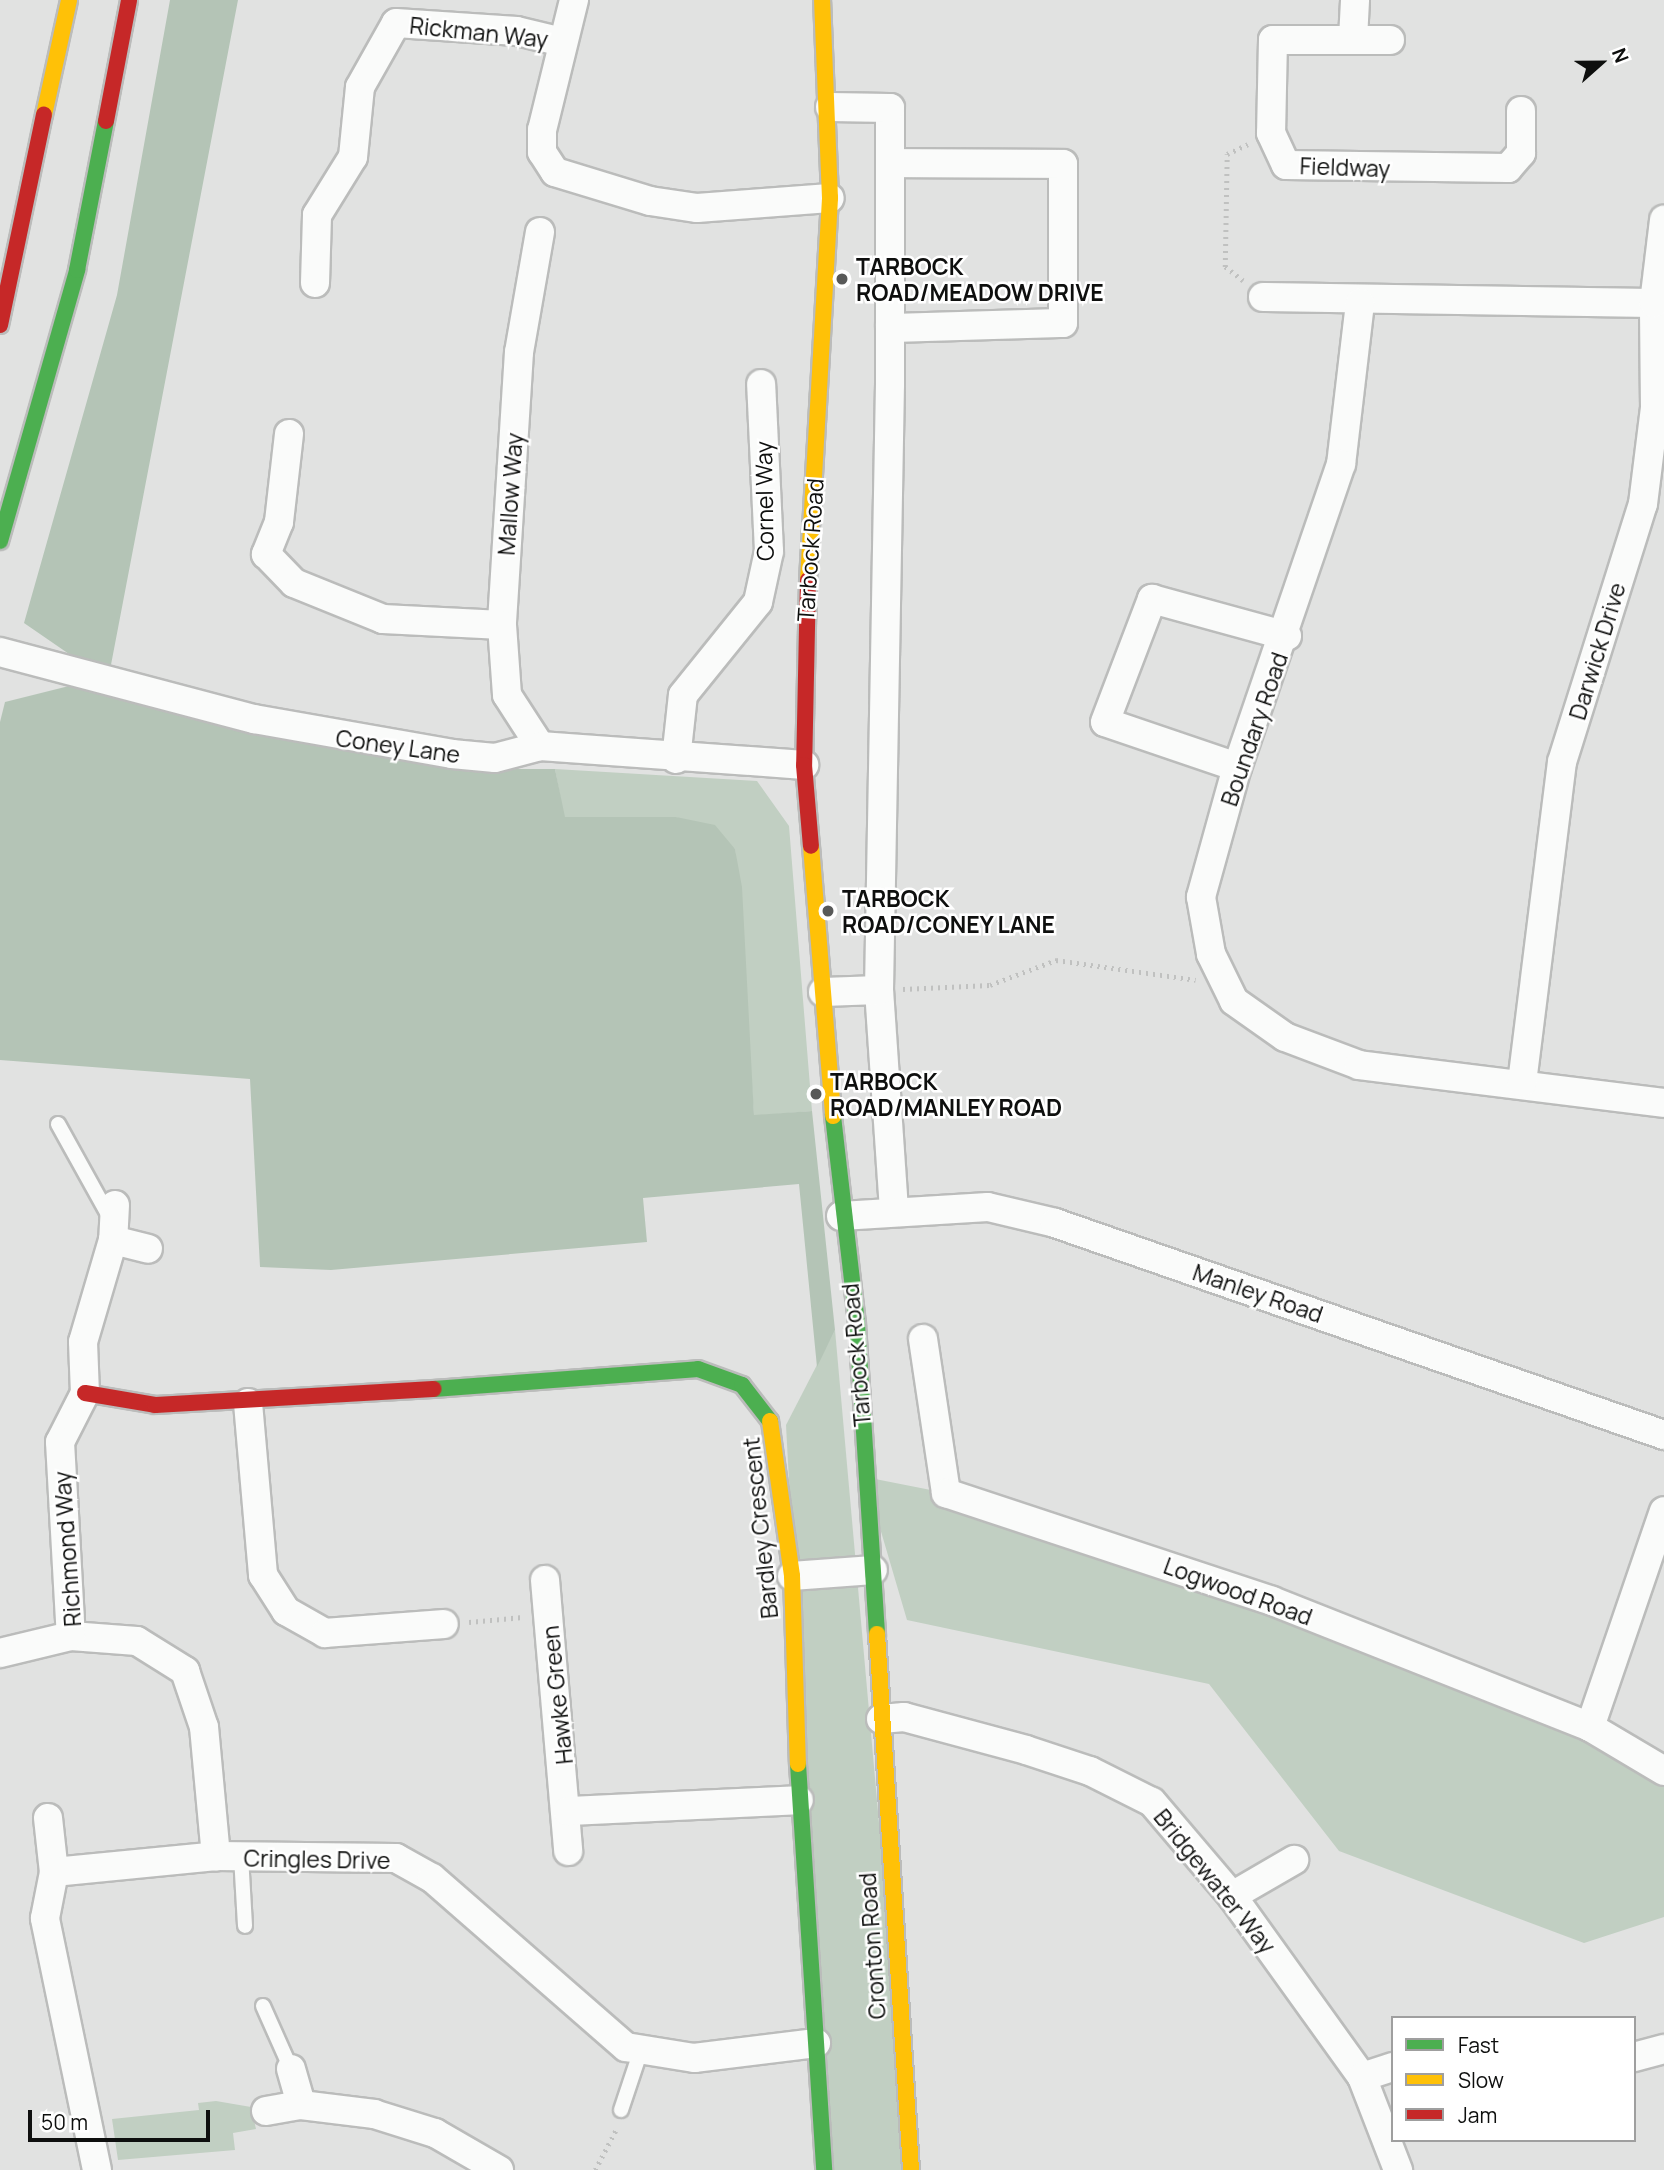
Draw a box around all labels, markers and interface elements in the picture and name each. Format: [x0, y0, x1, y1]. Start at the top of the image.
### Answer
street label: Rickman Way [408, 11, 550, 53]
north arrow [1566, 28, 1636, 98]
text: N [1606, 44, 1635, 67]
street label: Fieldway [1299, 152, 1391, 182]
place label: TARBOCK ROAD/MEADOW DRIVE [856, 252, 1104, 306]
marker: TARBOCK ROAD/MEADOW DRIVE [834, 271, 850, 287]
street label: Mallow Way [492, 432, 528, 556]
street label: Cornel Way [749, 441, 779, 561]
street label: Tarbock Road [791, 477, 829, 623]
street label: Darwick Drive [1563, 579, 1631, 723]
street label: Boundary Road [1215, 649, 1293, 809]
street label: Coney Lane [334, 724, 462, 768]
place label: TARBOCK ROAD/CONEY LANE [842, 884, 1056, 938]
marker: TARBOCK ROAD/CONEY LANE [820, 903, 836, 919]
place label: TARBOCK ROAD/MANLEY ROAD [830, 1067, 1063, 1121]
marker: TARBOCK ROAD/MANLEY ROAD [808, 1086, 824, 1102]
street label: Manley Road [1189, 1258, 1327, 1328]
street label: Tarbock Road [836, 1282, 876, 1428]
street label: Bardley Crescent [737, 1436, 783, 1620]
street label: Richmond Way [48, 1470, 86, 1628]
street label: Logwood Road [1160, 1551, 1316, 1631]
street label: Hawke Green [536, 1624, 578, 1766]
street label: Bridgewater Way [1148, 1803, 1282, 1959]
street label: Cringles Drive [243, 1844, 391, 1874]
street label: Cronton Road [853, 1872, 891, 2020]
legend [1391, 2016, 1636, 2142]
text: Fast [1458, 2031, 1499, 2059]
text: Slow [1458, 2066, 1504, 2094]
scale bar [32, 2096, 214, 2140]
text: Jam [1458, 2101, 1497, 2129]
text: 50 m [41, 2108, 88, 2136]

